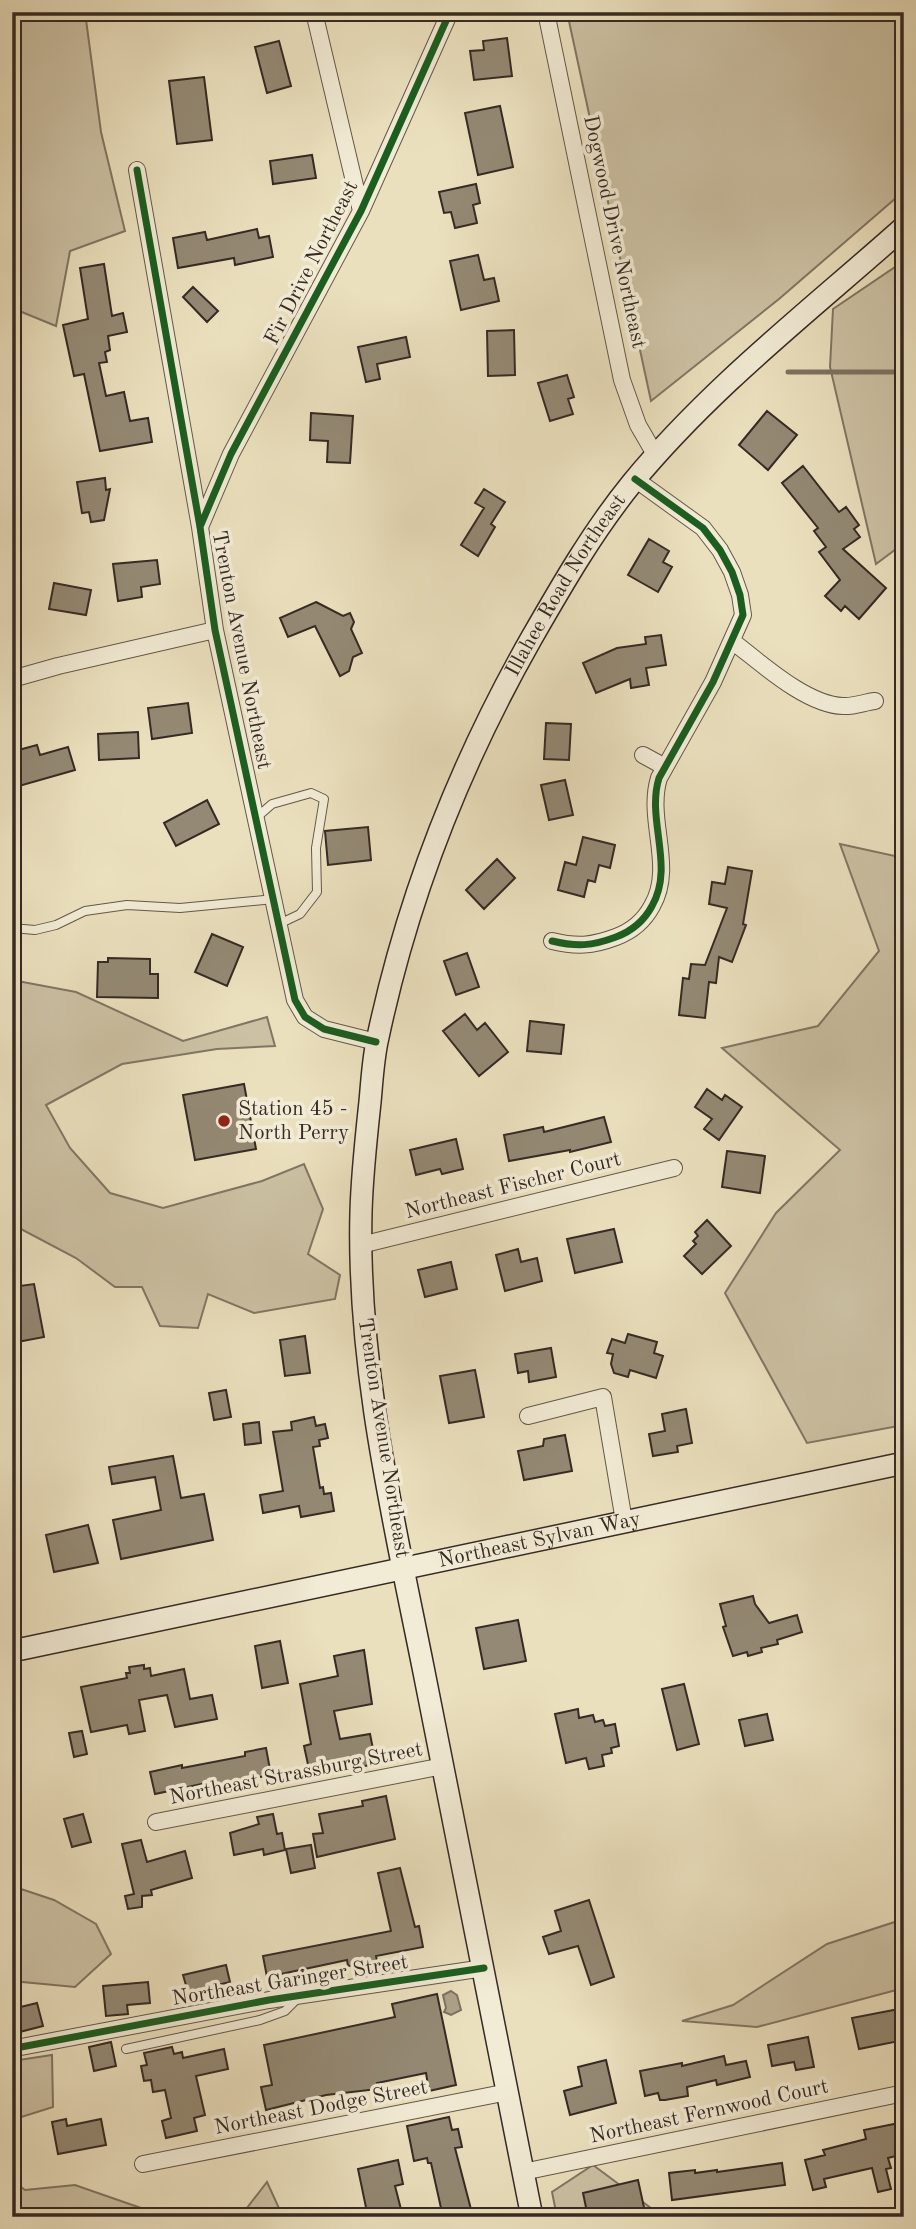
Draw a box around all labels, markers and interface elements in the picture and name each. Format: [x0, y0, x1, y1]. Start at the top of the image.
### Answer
street label: Dogwood Drive Northeast [579, 113, 649, 351]
street label: Fir Drive Northeast [262, 178, 362, 348]
street label: Illahee Road Northeast [502, 490, 630, 680]
street label: Trenton Avenue Northeast [208, 529, 274, 771]
place label: Station 45 - North Perry [238, 1099, 349, 1144]
marker: Station 45 - North Perry [216, 1113, 232, 1129]
street label: Northeast Fischer Court [403, 1149, 623, 1223]
street label: Trenton Avenue Northeast [354, 1317, 412, 1559]
street label: Northeast Sylvan Way [436, 1508, 643, 1571]
street label: Northeast Strassburg Street [168, 1739, 424, 1809]
street label: Northeast Garinger Street [171, 1952, 409, 2010]
street label: Northeast Fernwood Court [588, 2076, 830, 2148]
street label: Northeast Dodge Street [213, 2077, 429, 2139]

